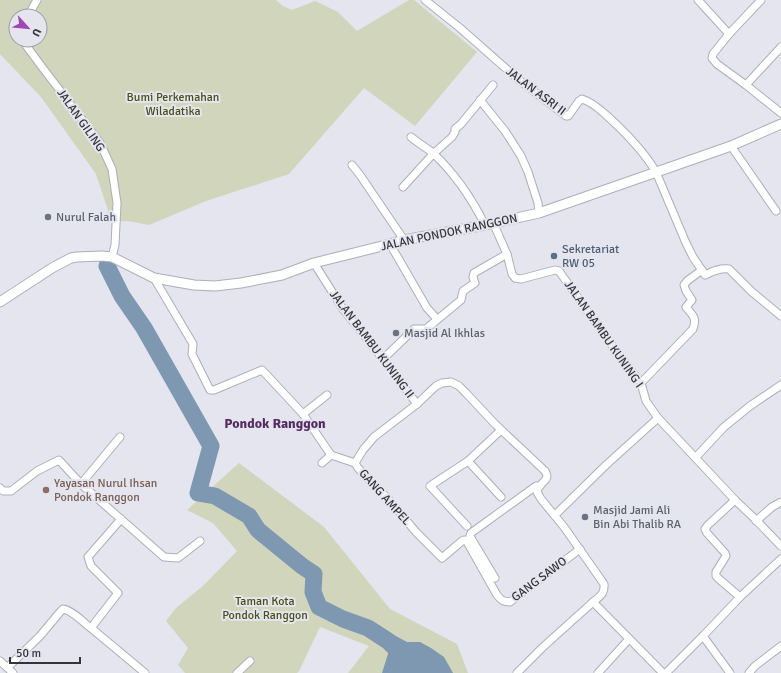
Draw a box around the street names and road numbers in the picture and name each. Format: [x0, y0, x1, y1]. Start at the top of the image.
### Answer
street label: JALAN ASRI II [503, 64, 569, 119]
street label: JALAN GILING [53, 86, 108, 155]
street label: JALAN PONDOK RANGGON [379, 211, 519, 254]
street label: JALAN BAMBU KUNING I [561, 278, 646, 391]
street label: JALAN BAMBU KUNING II [326, 287, 417, 401]
street label: GANG AMPEL [356, 466, 414, 528]
street label: GANG SAWO [509, 554, 570, 605]

